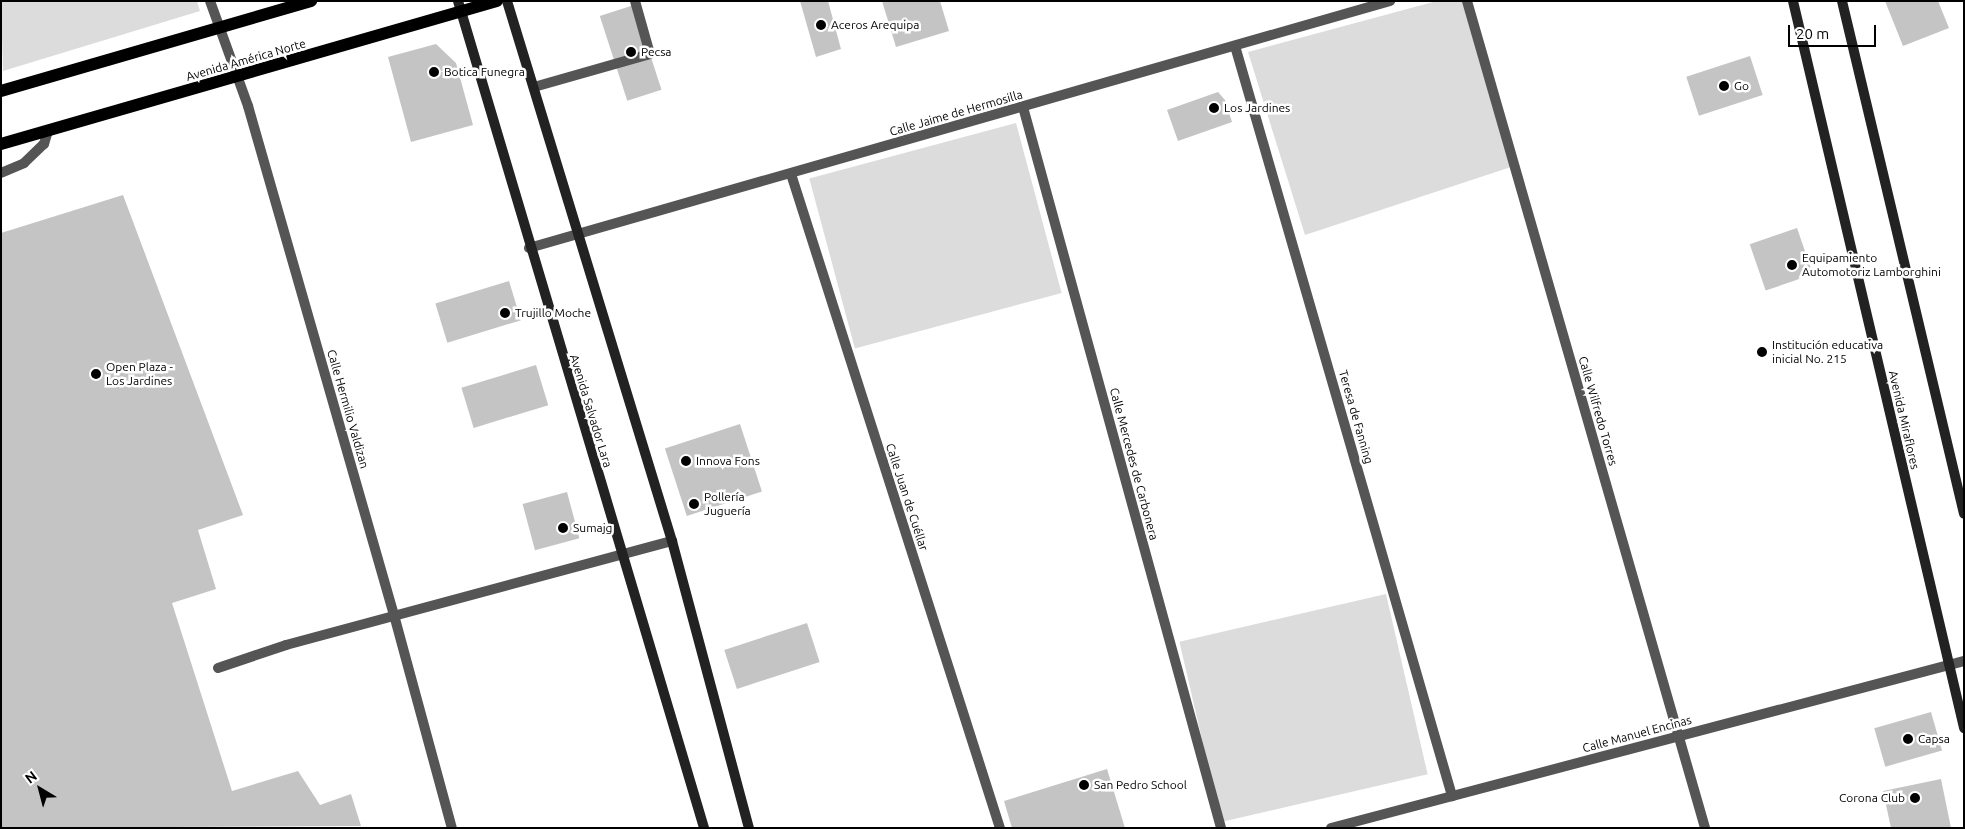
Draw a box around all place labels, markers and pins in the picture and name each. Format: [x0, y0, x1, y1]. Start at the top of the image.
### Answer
place label: Aceros Arequipa [831, 18, 919, 32]
marker: Aceros Arequipa [815, 19, 827, 31]
place label: Pecsa [641, 45, 672, 59]
marker: Pecsa [625, 46, 637, 58]
place label: Botica Funegra [444, 65, 525, 79]
marker: Botica Funegra [428, 66, 440, 78]
place label: Go [1734, 79, 1749, 93]
marker: Go [1718, 80, 1730, 92]
place label: Los Jardines [1224, 101, 1290, 115]
marker: Los Jardines [1208, 102, 1220, 114]
place label: Equipamiento Automotoriz Lamborghini [1802, 251, 1941, 279]
marker: Equipamiento Automotoriz Lamborghini [1786, 259, 1798, 271]
place label: Trujillo Moche [515, 306, 591, 320]
marker: Trujillo Moche [499, 307, 511, 319]
place label: Institución educativa inicial No. 215 [1772, 338, 1883, 366]
marker: Institución educativa inicial No. 215 [1756, 346, 1768, 358]
place label: Open Plaza - Los Jardines [106, 360, 173, 388]
marker: Open Plaza - Los Jardines [90, 368, 102, 380]
place label: Innova Fons [696, 454, 760, 468]
marker: Innova Fons [680, 455, 692, 467]
place label: Pollería Juguería [704, 490, 751, 518]
marker: Pollería Juguería [688, 498, 700, 510]
place label: Sumajg [573, 521, 612, 535]
marker: Sumajg [557, 522, 569, 534]
place label: Capsa [1918, 732, 1950, 746]
marker: Capsa [1902, 733, 1914, 745]
place label: San Pedro School [1094, 778, 1187, 792]
marker: San Pedro School [1078, 779, 1090, 791]
place label: Corona Club [1839, 791, 1905, 805]
marker: Corona Club [1909, 792, 1921, 804]

